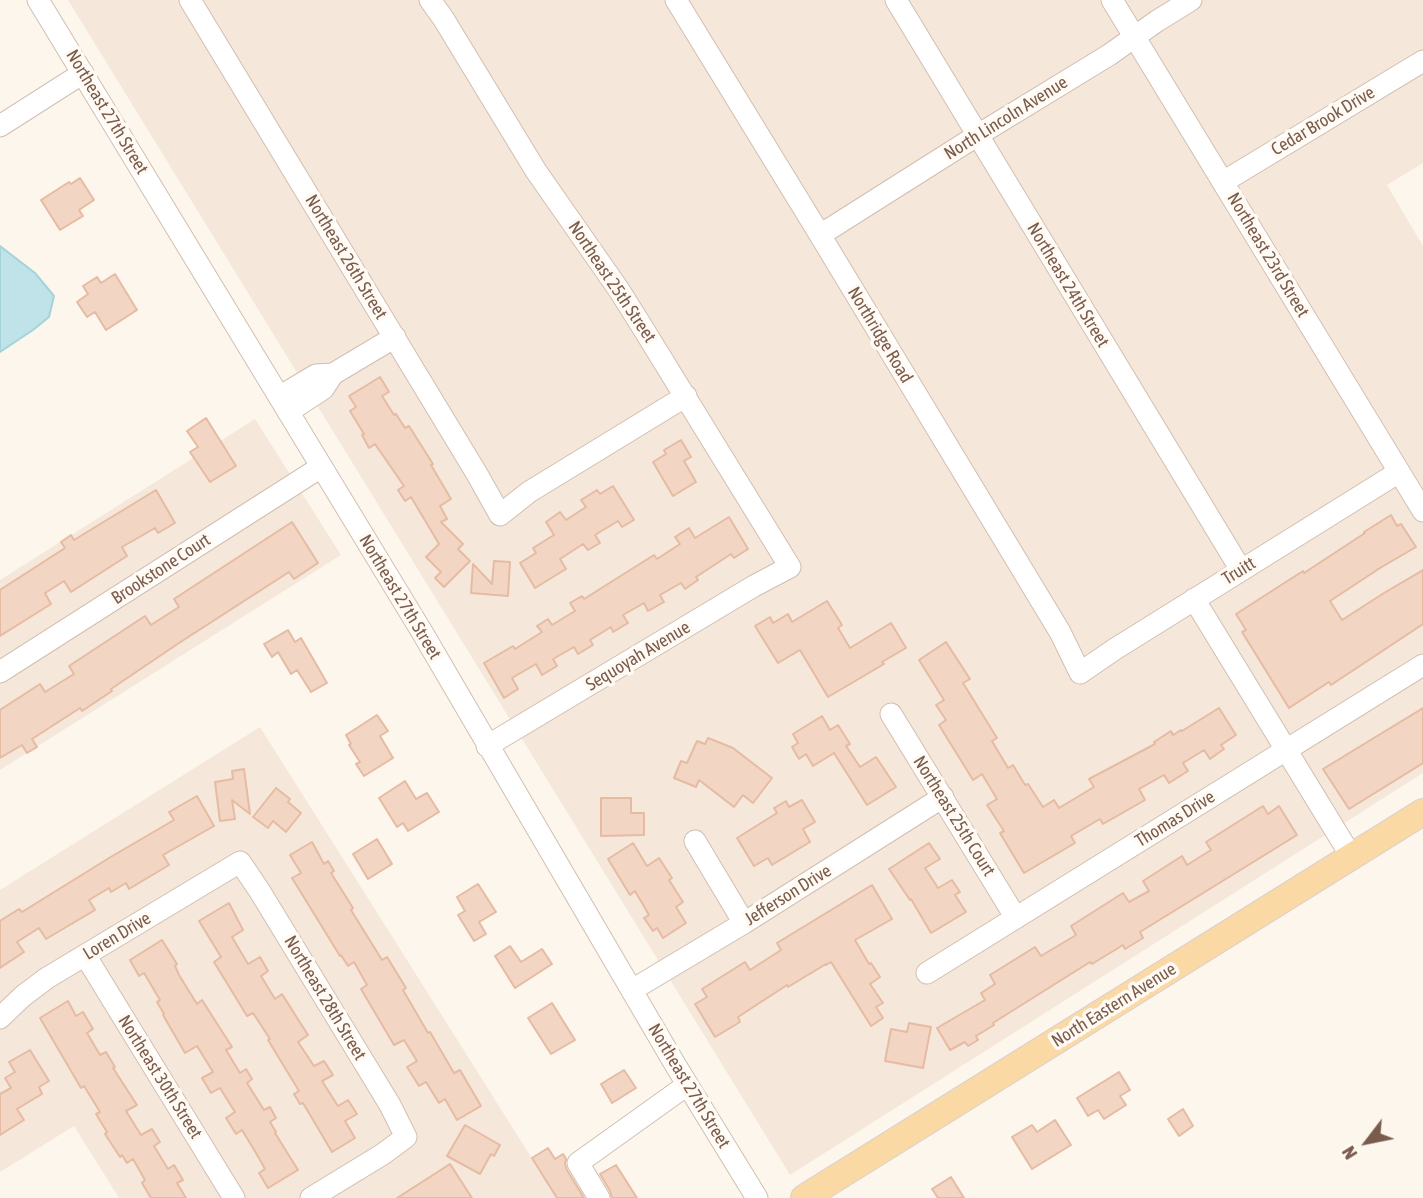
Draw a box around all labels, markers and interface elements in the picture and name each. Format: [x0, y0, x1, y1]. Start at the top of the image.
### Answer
street label: Northeast 27th Street [61, 46, 153, 178]
street label: North Lincoln Avenue [940, 71, 1072, 165]
street label: Cedar Brook Drive [1267, 82, 1379, 160]
street label: Northeast 23rd Street [1222, 189, 1314, 321]
street label: Northeast 26th Street [300, 191, 392, 323]
street label: Northeast 25th Street [563, 217, 661, 347]
street label: Northeast 24th Street [1022, 219, 1114, 351]
street label: Northridge Road [843, 283, 917, 387]
street label: Brookstone Court [108, 529, 214, 609]
street label: Northeast 27th Street [354, 531, 446, 663]
street label: Truitt [1218, 552, 1260, 590]
street label: Sequoyah Avenue [582, 616, 694, 696]
street label: Northeast 25th Court [908, 752, 1000, 880]
street label: Thomas Drive [1131, 786, 1219, 852]
street label: Jefferson Drive [741, 860, 835, 930]
street label: Loren Drive [79, 907, 155, 965]
street label: Northeast 28th Street [279, 932, 371, 1064]
street label: North Eastern Avenue [1048, 958, 1180, 1052]
street label: Northeast 30th Street [113, 1011, 207, 1143]
street label: Northeast 27th Street [643, 1020, 735, 1152]
north arrow [1332, 1107, 1402, 1177]
text: N [1337, 1143, 1361, 1164]

